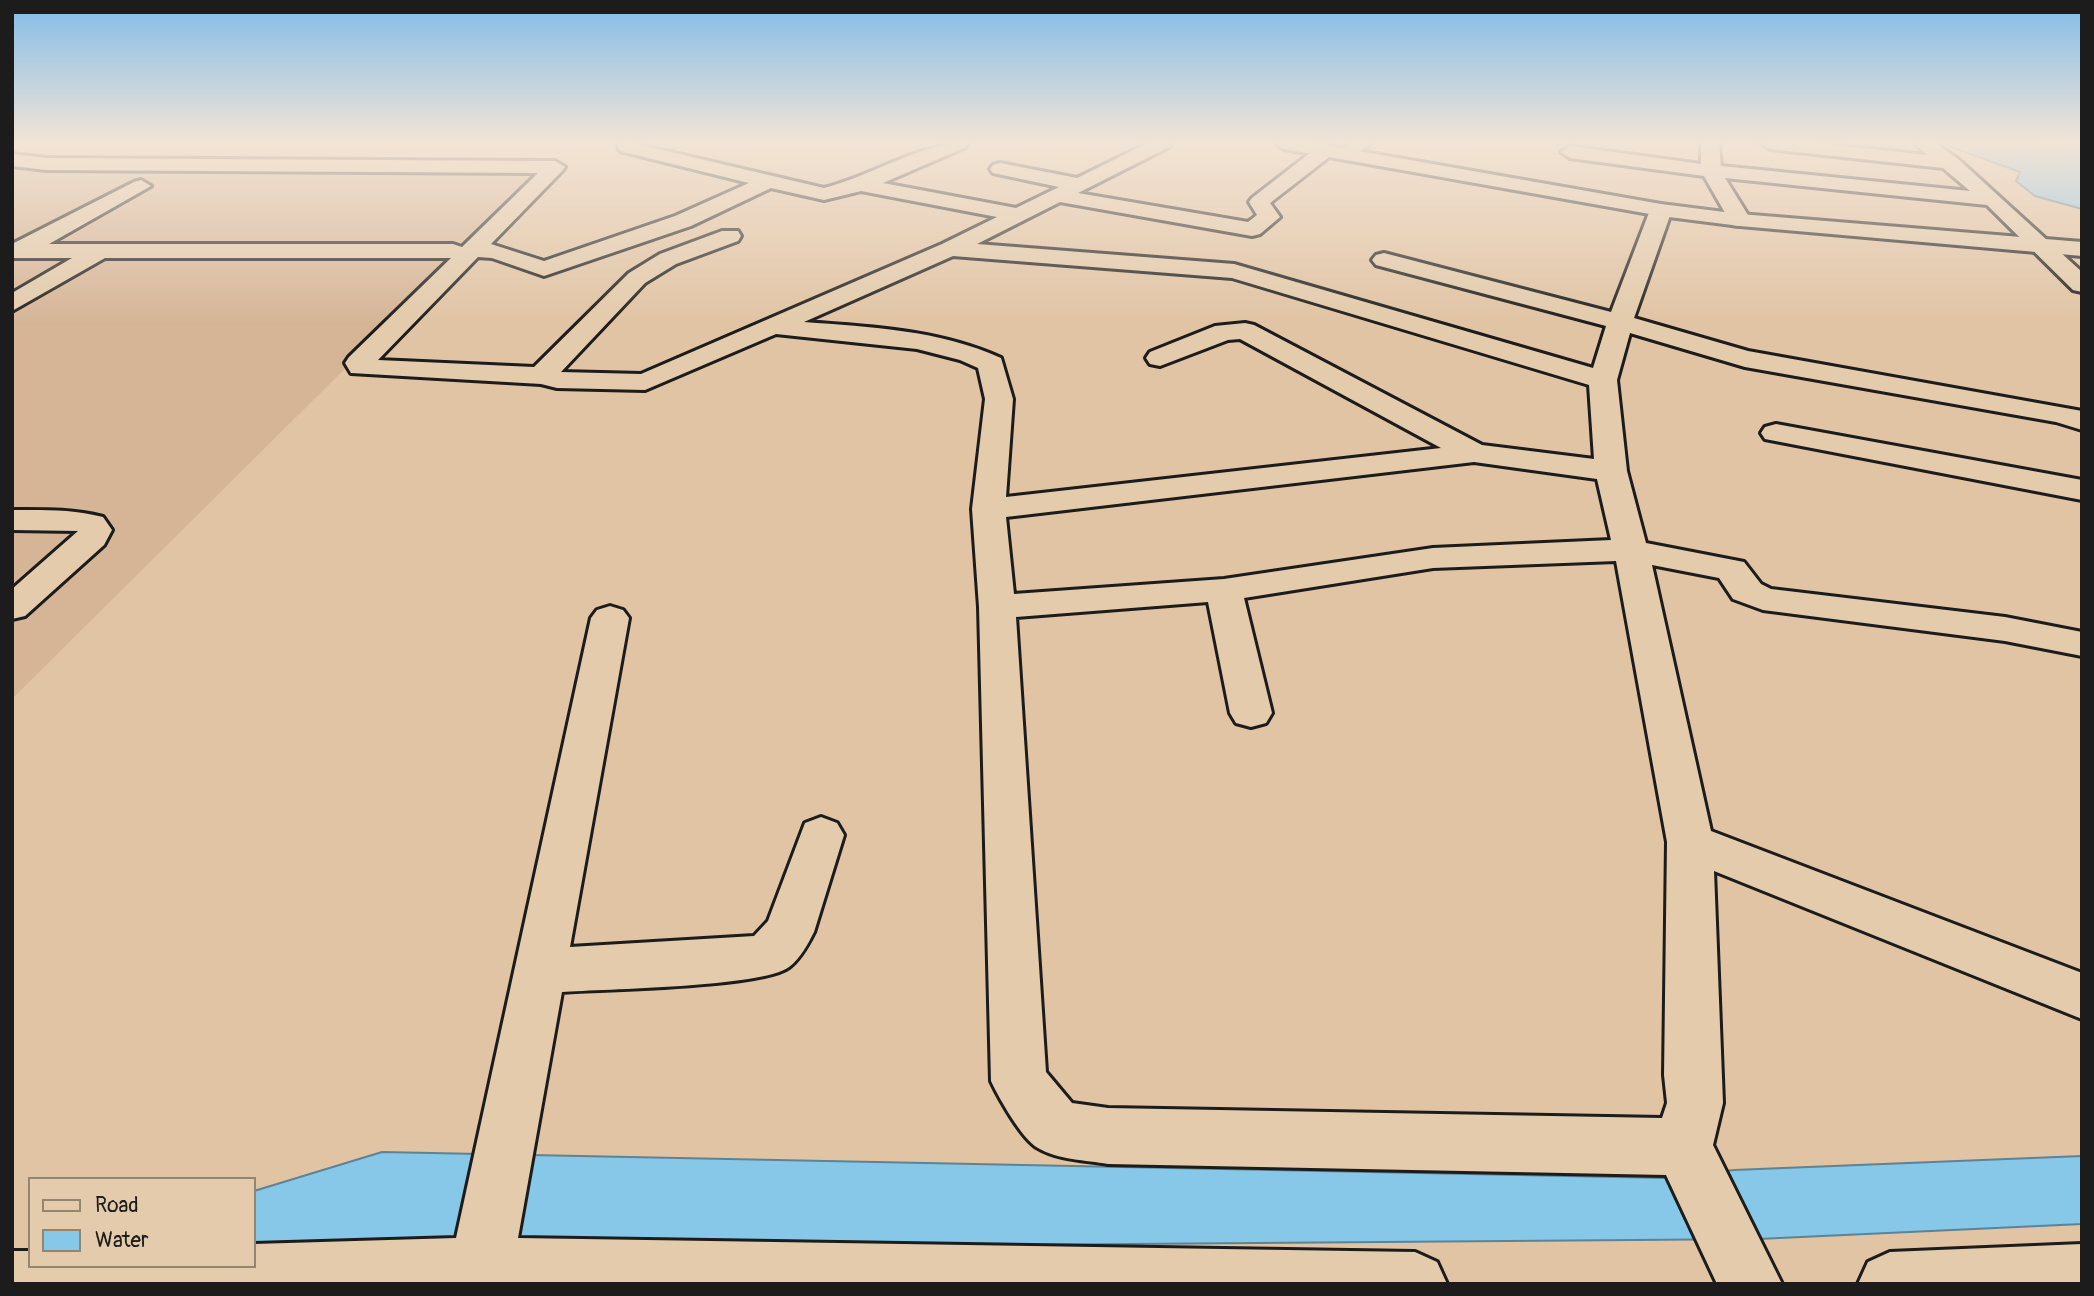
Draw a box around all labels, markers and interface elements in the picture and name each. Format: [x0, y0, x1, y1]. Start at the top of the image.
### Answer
legend [28, 1177, 256, 1268]
text: Road [95, 1192, 139, 1219]
text: Water [95, 1227, 148, 1254]

